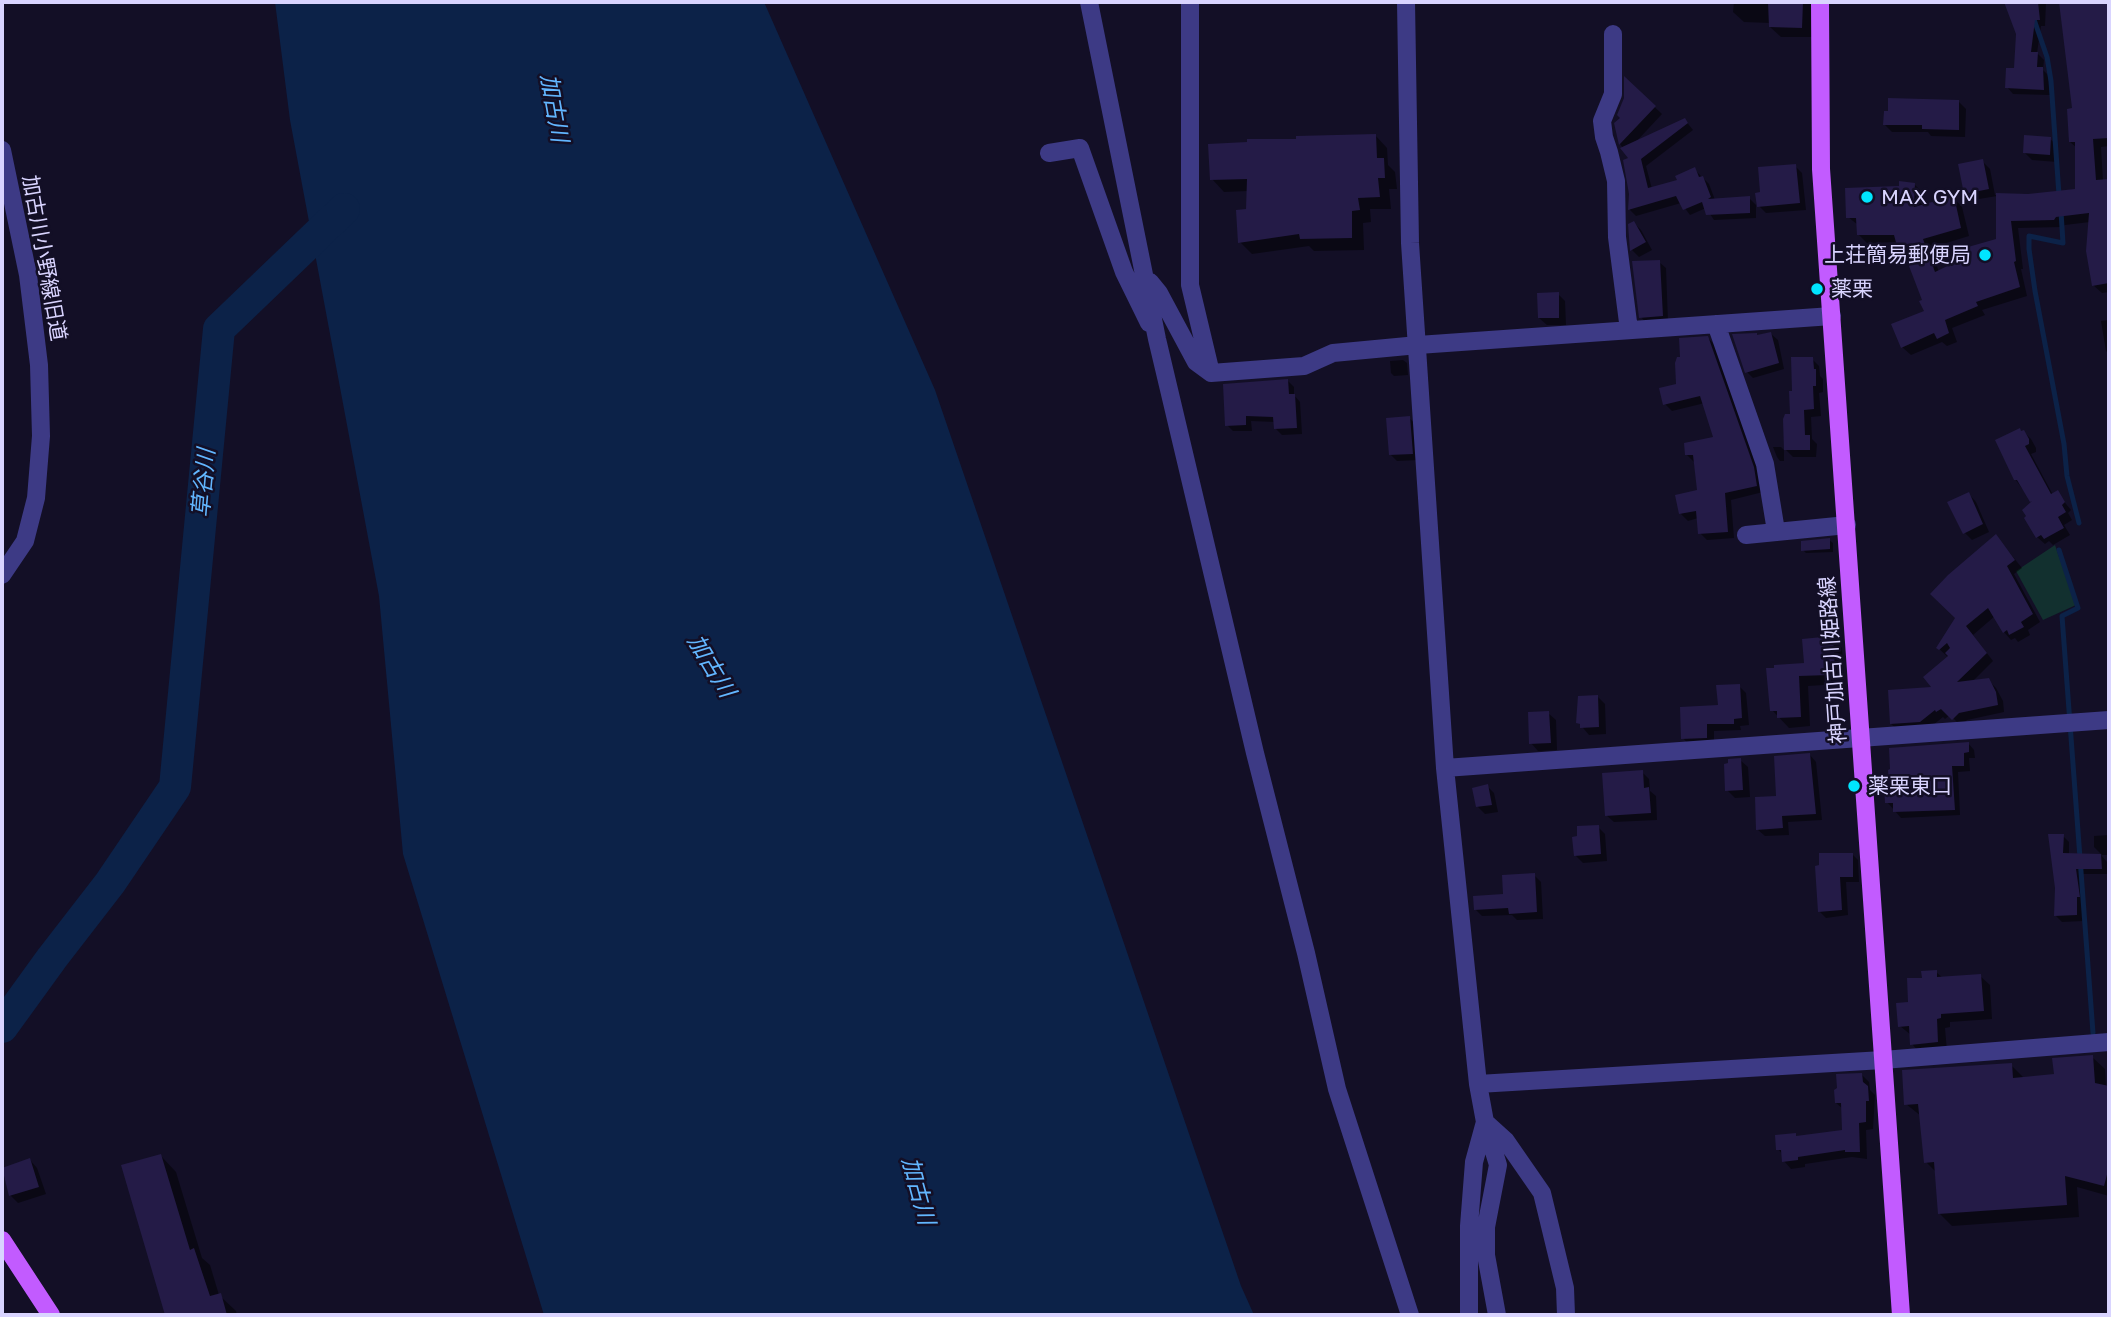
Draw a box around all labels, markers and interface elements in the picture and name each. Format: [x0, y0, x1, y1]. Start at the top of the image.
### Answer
water label: 加古川 [534, 72, 574, 144]
street label: 加古川小野線旧道 [17, 173, 71, 343]
place label: MAX GYM [1881, 184, 1978, 210]
marker: MAX GYM [1859, 189, 1875, 205]
place label: 上荘簡易郵便局 [1824, 242, 1971, 268]
marker: 上荘簡易郵便局 [1977, 247, 1993, 263]
place label: 薬栗 [1831, 276, 1873, 302]
marker: 薬栗 [1809, 281, 1825, 297]
water label: 草谷川 [187, 447, 221, 519]
street label: 神戸加古川姫路線 [1815, 575, 1851, 745]
water label: 加古川 [681, 629, 741, 703]
place label: 薬栗東口 [1868, 773, 1952, 799]
marker: 薬栗東口 [1846, 778, 1862, 794]
water label: 加古川 [896, 1154, 940, 1228]

